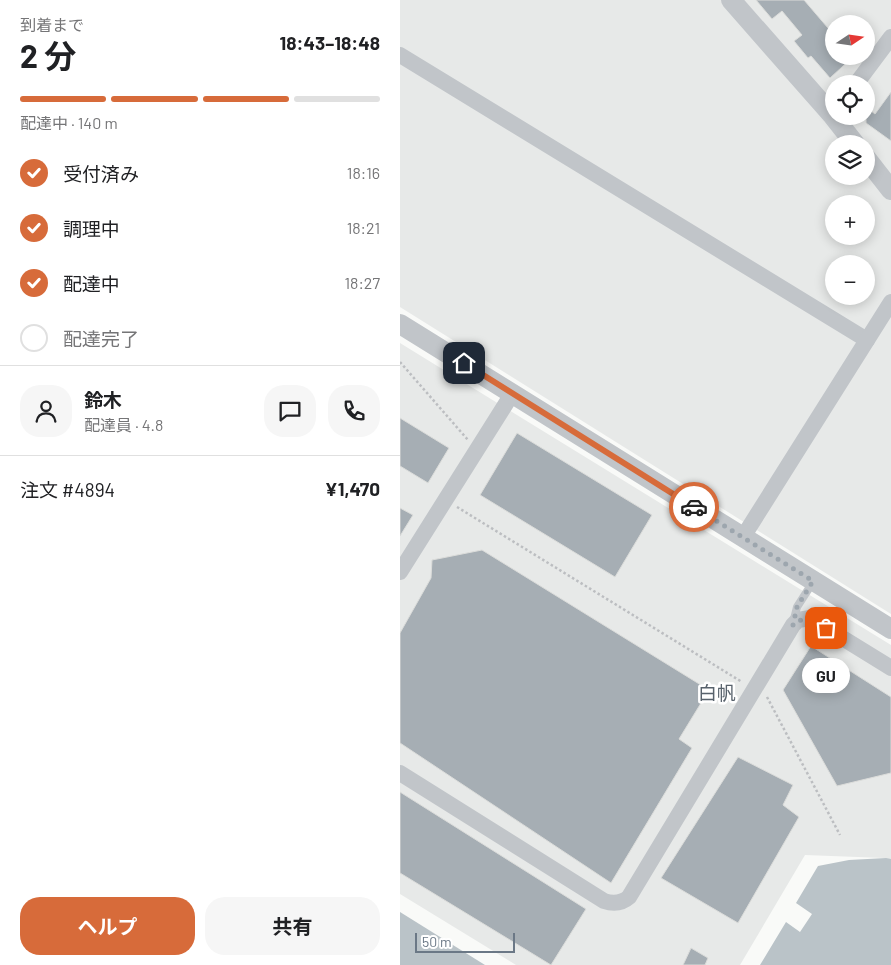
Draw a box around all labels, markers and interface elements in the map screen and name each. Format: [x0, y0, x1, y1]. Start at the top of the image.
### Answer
text: 到着まで [20, 15, 84, 34]
north arrow [825, 15, 875, 65]
map controls [825, 15, 875, 305]
text: 18:43–18:48 [280, 31, 380, 54]
text: 2 分 [20, 36, 76, 74]
button: locate [825, 75, 875, 125]
text: 配達中 · 140 m [20, 113, 118, 132]
button: layers [825, 135, 875, 185]
icon: check [20, 159, 48, 187]
text: 受付済み [63, 162, 139, 185]
text: 18:16 [347, 163, 380, 182]
button: + [825, 195, 875, 245]
icon: check [20, 214, 48, 242]
text: 調理中 [63, 217, 120, 240]
text: 18:21 [347, 218, 380, 237]
button: − [825, 255, 875, 305]
icon: check [20, 269, 48, 297]
text: 配達中 [63, 272, 120, 295]
text: 18:27 [344, 273, 380, 292]
text: 配達完了 [63, 327, 139, 350]
pin [443, 342, 485, 384]
icon: home [450, 349, 478, 377]
button: person [20, 385, 72, 437]
button: chat [264, 385, 316, 437]
button: phone [328, 385, 380, 437]
text: 鈴木 [84, 388, 122, 411]
text: 配達員 · 4.8 [84, 415, 163, 434]
text: ¥1,470 [325, 477, 380, 500]
text: 注文 #4894 [20, 478, 115, 501]
courier [669, 482, 719, 532]
icon: car [680, 493, 708, 521]
pin [805, 607, 847, 649]
icon: bag [812, 614, 840, 642]
callout: GU [802, 658, 850, 693]
text: GU [816, 666, 836, 685]
district label: 白帆 [698, 681, 736, 704]
button: ヘルプ [20, 897, 195, 955]
button: 共有 [205, 897, 380, 955]
scale bar [415, 930, 515, 953]
text: 50 m [422, 933, 451, 950]

